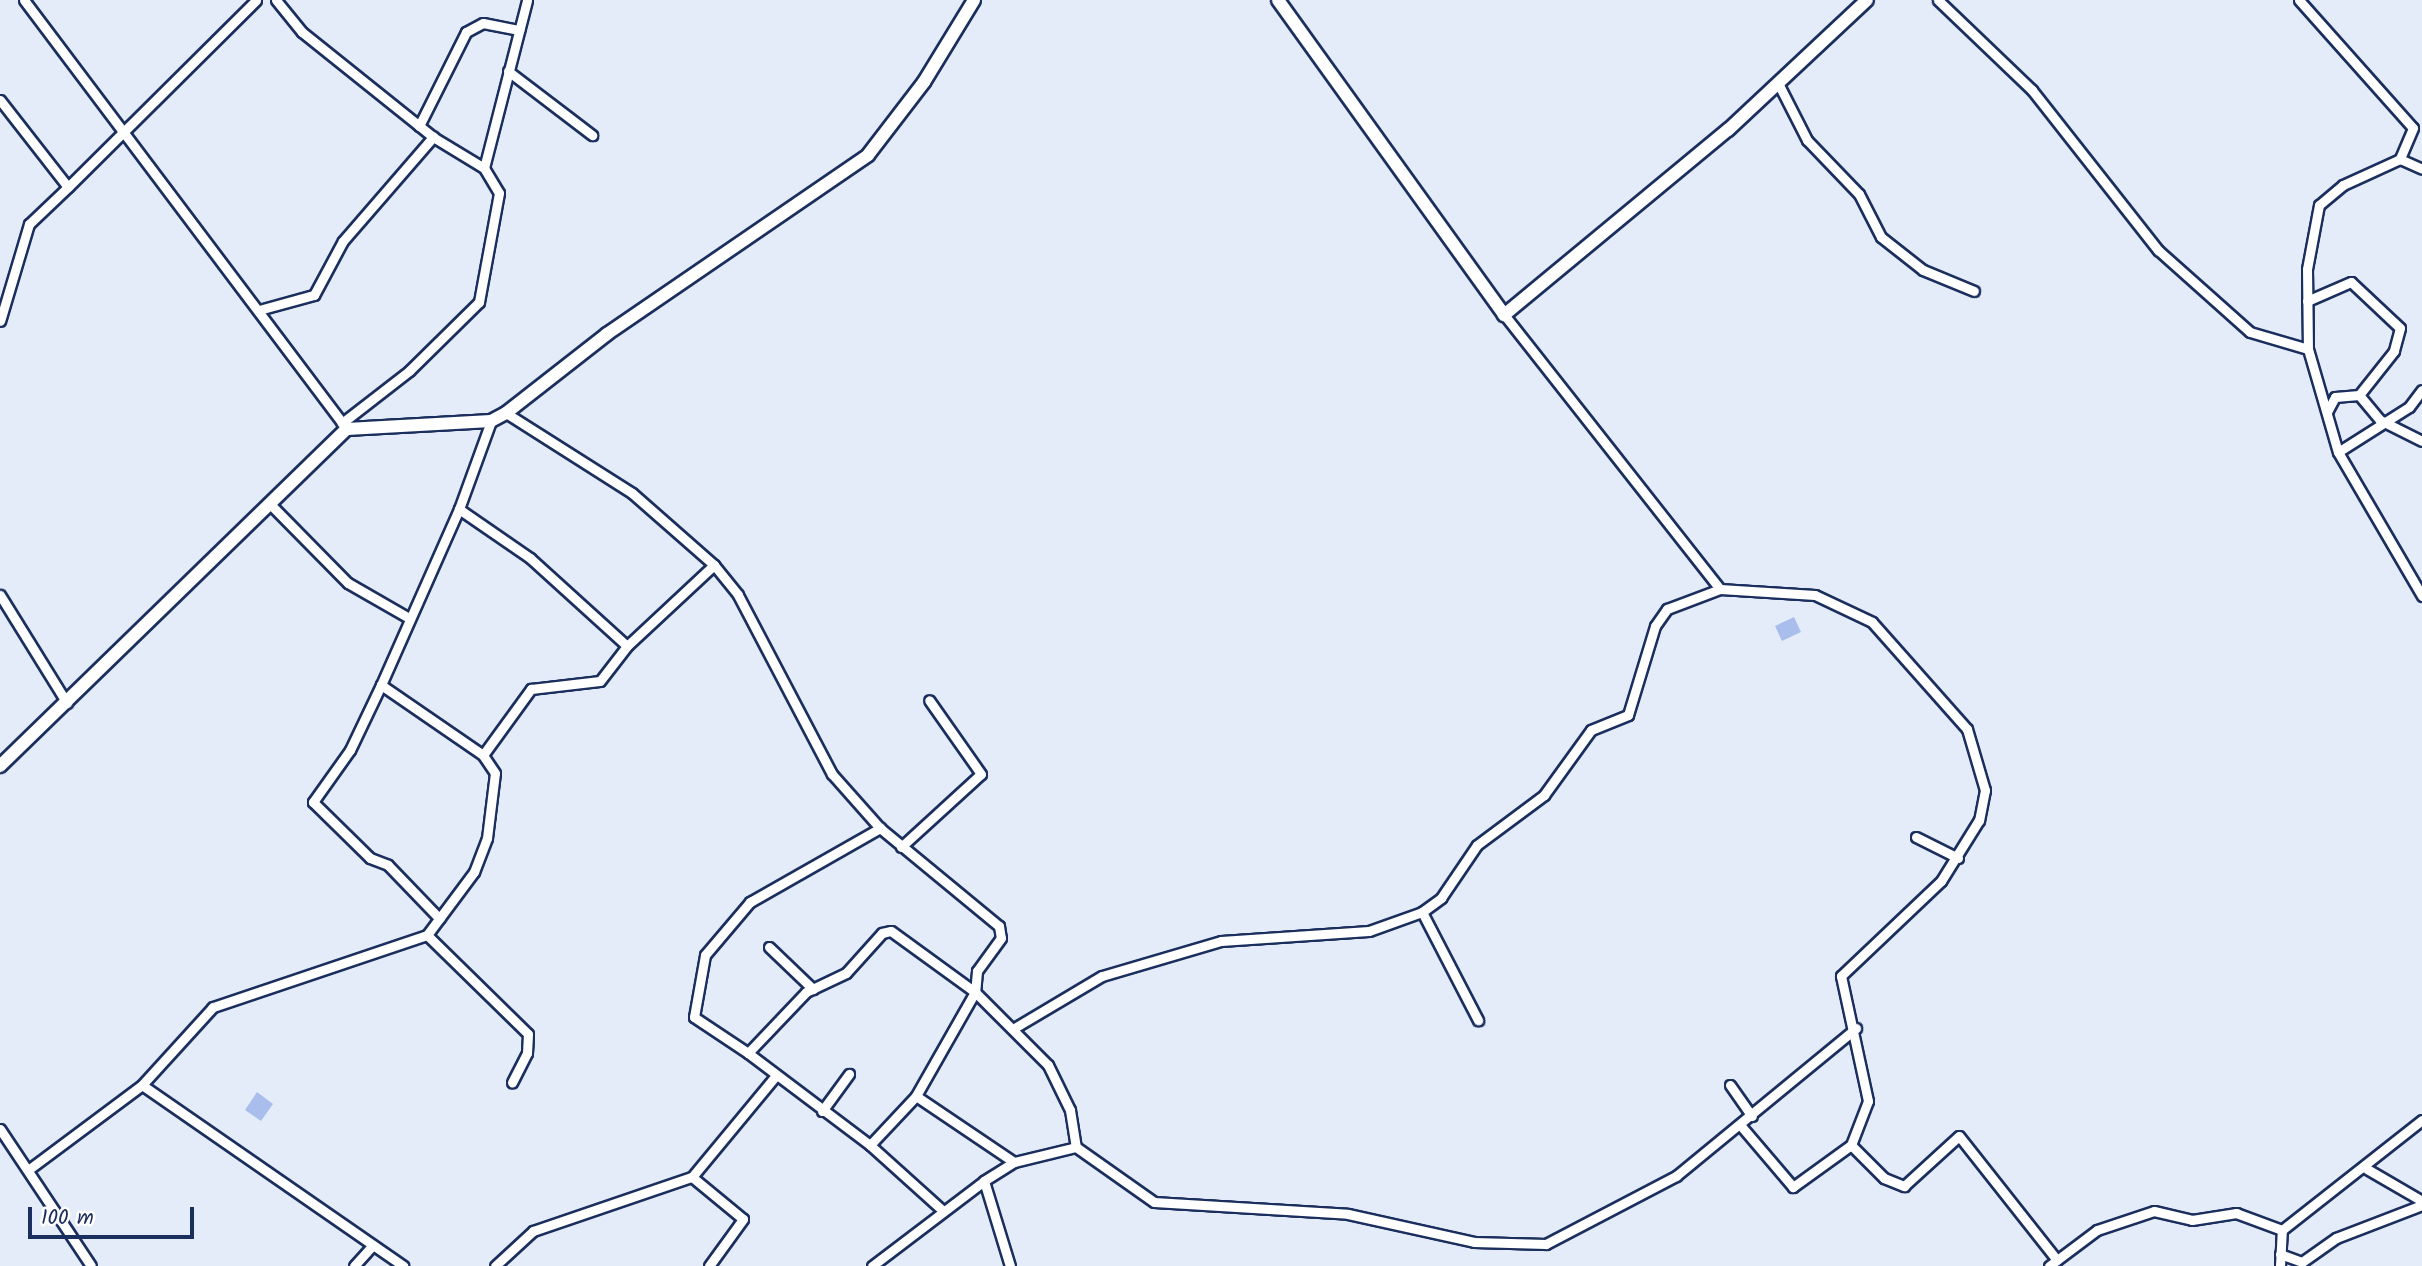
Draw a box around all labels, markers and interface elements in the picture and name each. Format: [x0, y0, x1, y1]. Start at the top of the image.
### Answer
scale bar [32, 1192, 198, 1236]
text: 100 m [41, 1202, 94, 1235]

